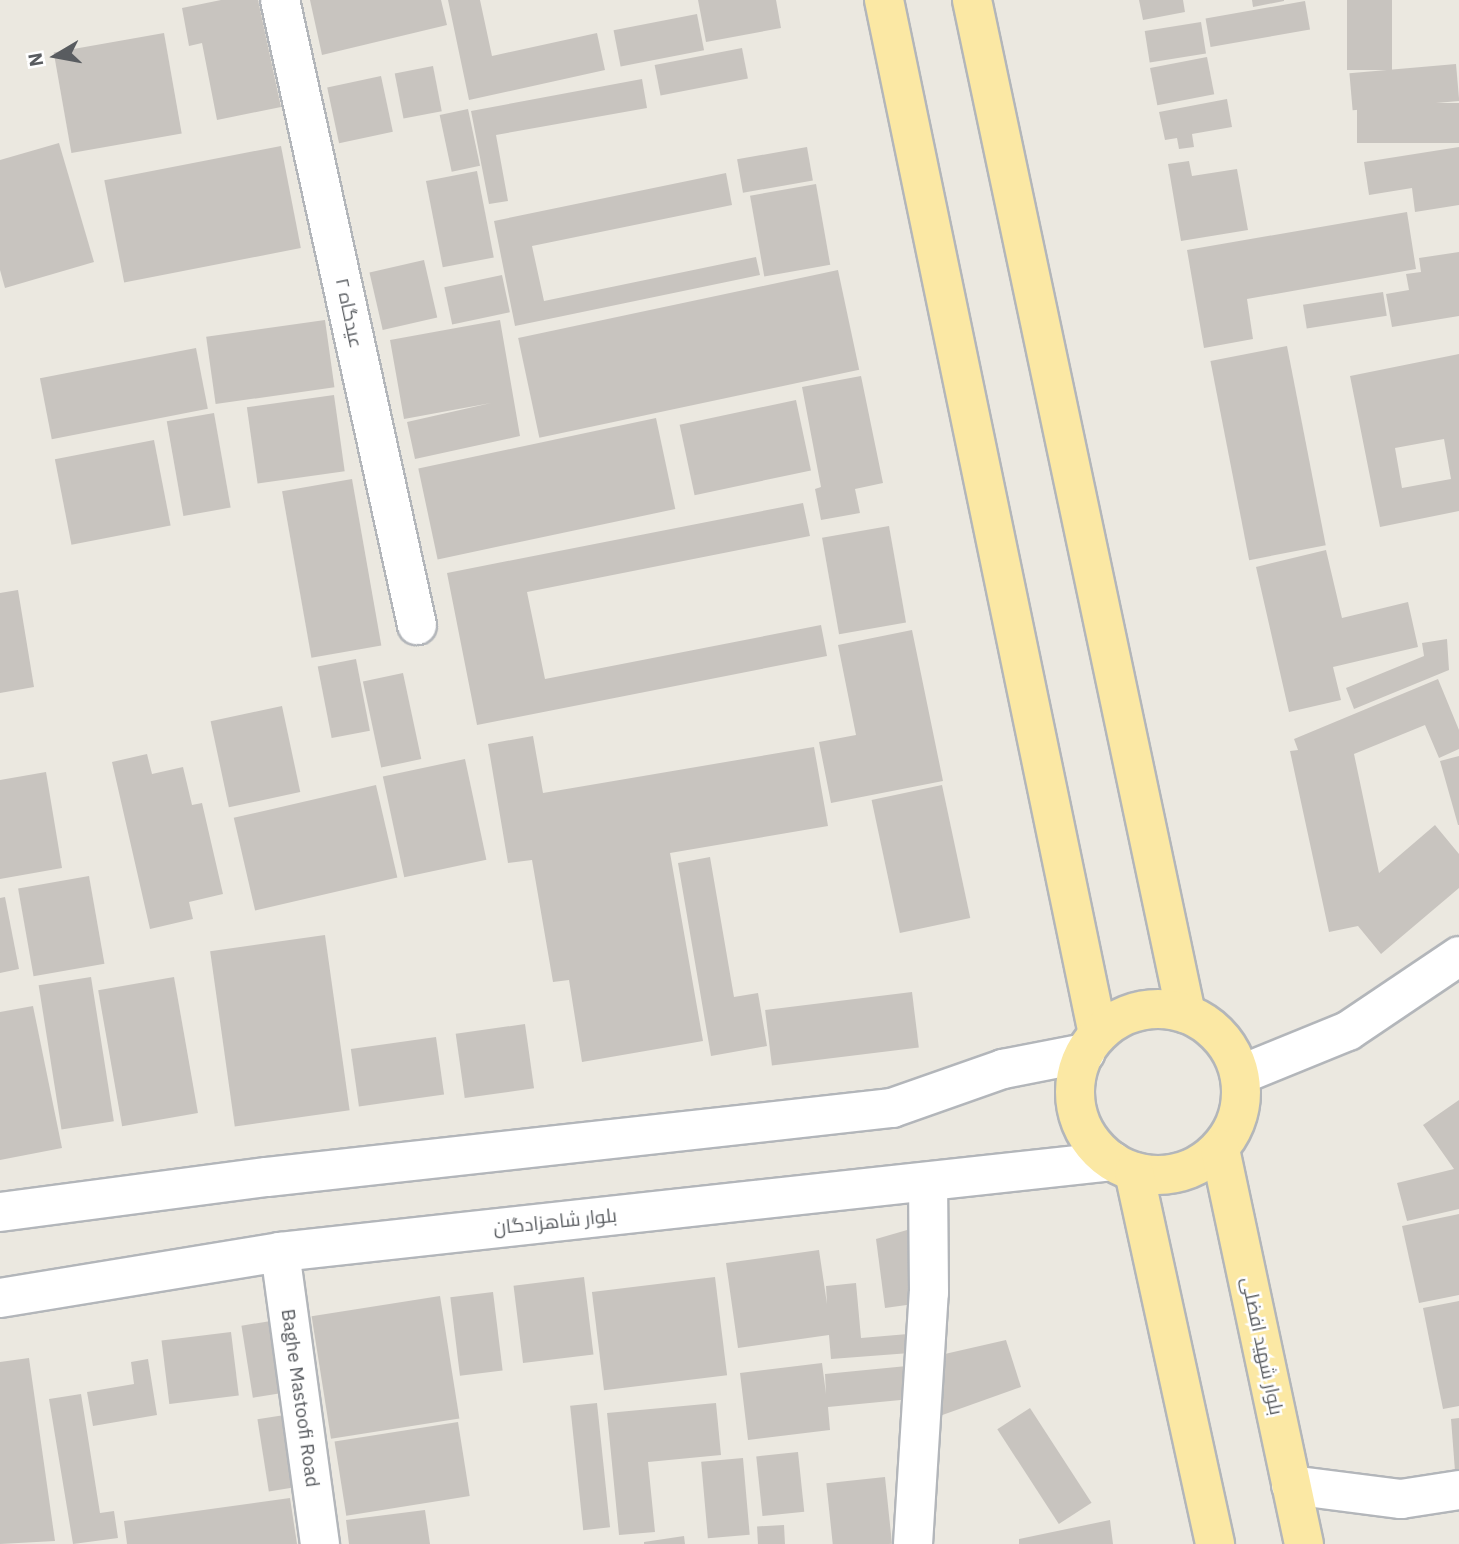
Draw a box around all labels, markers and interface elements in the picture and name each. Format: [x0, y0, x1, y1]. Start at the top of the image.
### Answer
north arrow [21, 21, 91, 91]
text: N [22, 51, 48, 69]
street label: عیدگاه ۲ [330, 276, 368, 350]
street label: بلوار شاهزادگان [492, 1204, 618, 1240]
street label: بلوار شهید افضلی [1236, 1275, 1288, 1417]
street label: Baghe Mastoofi Road [276, 1307, 324, 1489]

